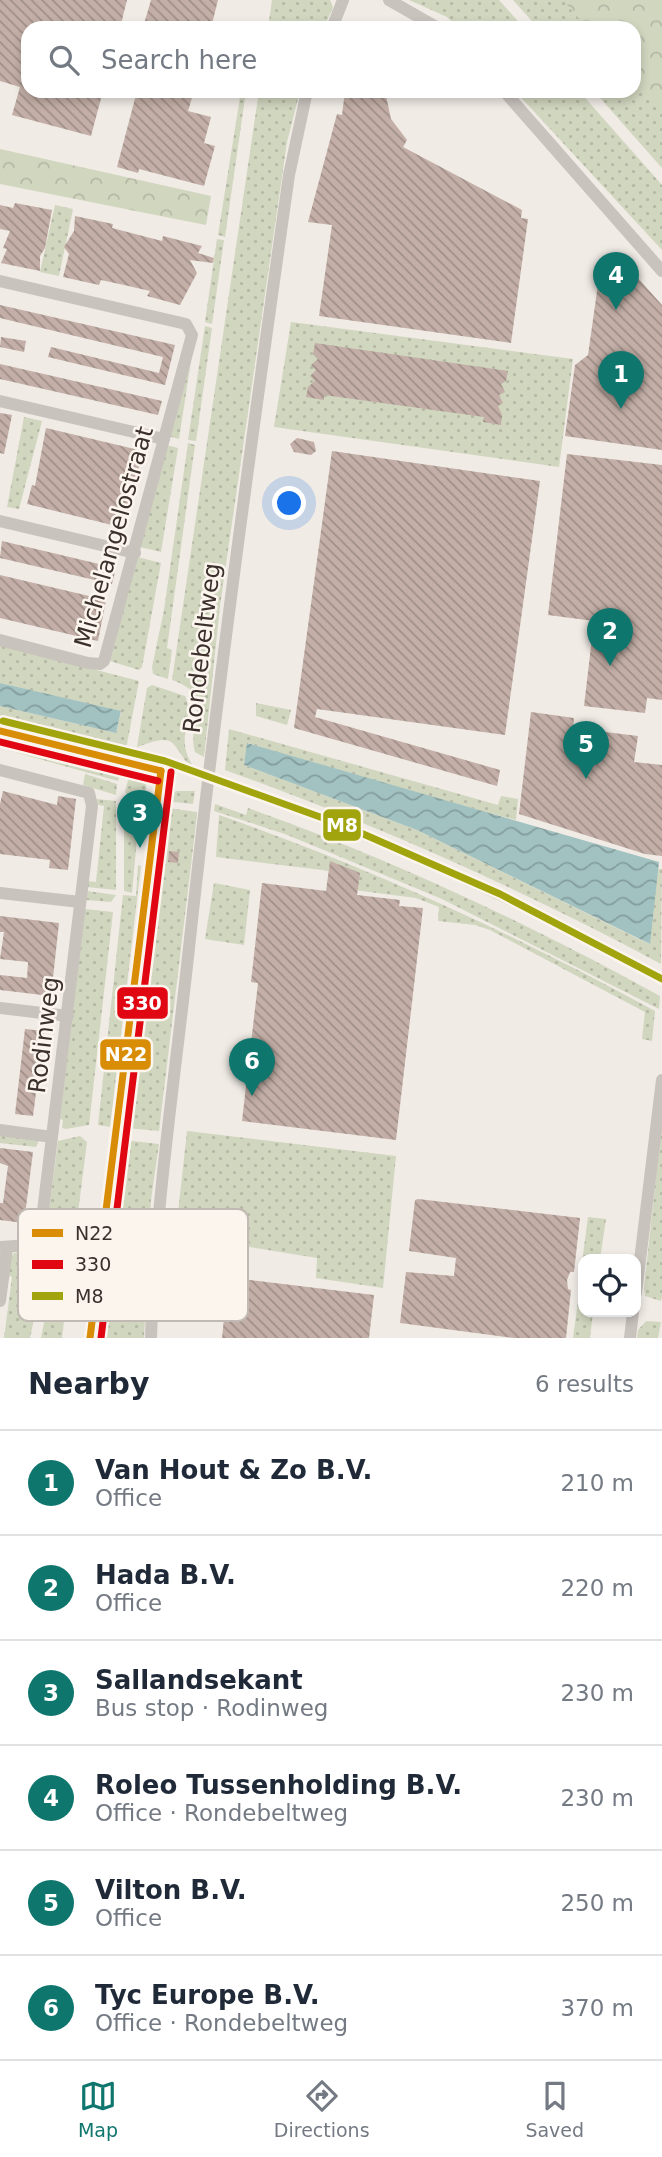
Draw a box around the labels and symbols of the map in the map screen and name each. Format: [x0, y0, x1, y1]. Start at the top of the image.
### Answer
pin: 4 [593, 252, 639, 310]
pin: 1 [598, 351, 644, 409]
street label: Michelangelostraat [69, 423, 159, 651]
your location [272, 486, 306, 520]
street label: Rondebeltweg [178, 561, 226, 735]
pin: 2 [587, 608, 633, 666]
pin: 5 [563, 721, 609, 779]
pin: 3 [117, 790, 163, 848]
line badge: M8 [322, 808, 362, 842]
text: M8 [326, 814, 358, 836]
street label: Rodinweg [23, 975, 65, 1095]
line badge: 330 [116, 986, 169, 1020]
text: 330 [122, 992, 162, 1014]
line badge: N22 [99, 1038, 152, 1071]
pin: 6 [229, 1038, 275, 1096]
text: N22 [105, 1043, 147, 1065]
legend [18, 1209, 248, 1321]
text: N22 [75, 1222, 113, 1244]
text: 330 [75, 1253, 111, 1275]
text: M8 [75, 1285, 103, 1307]

